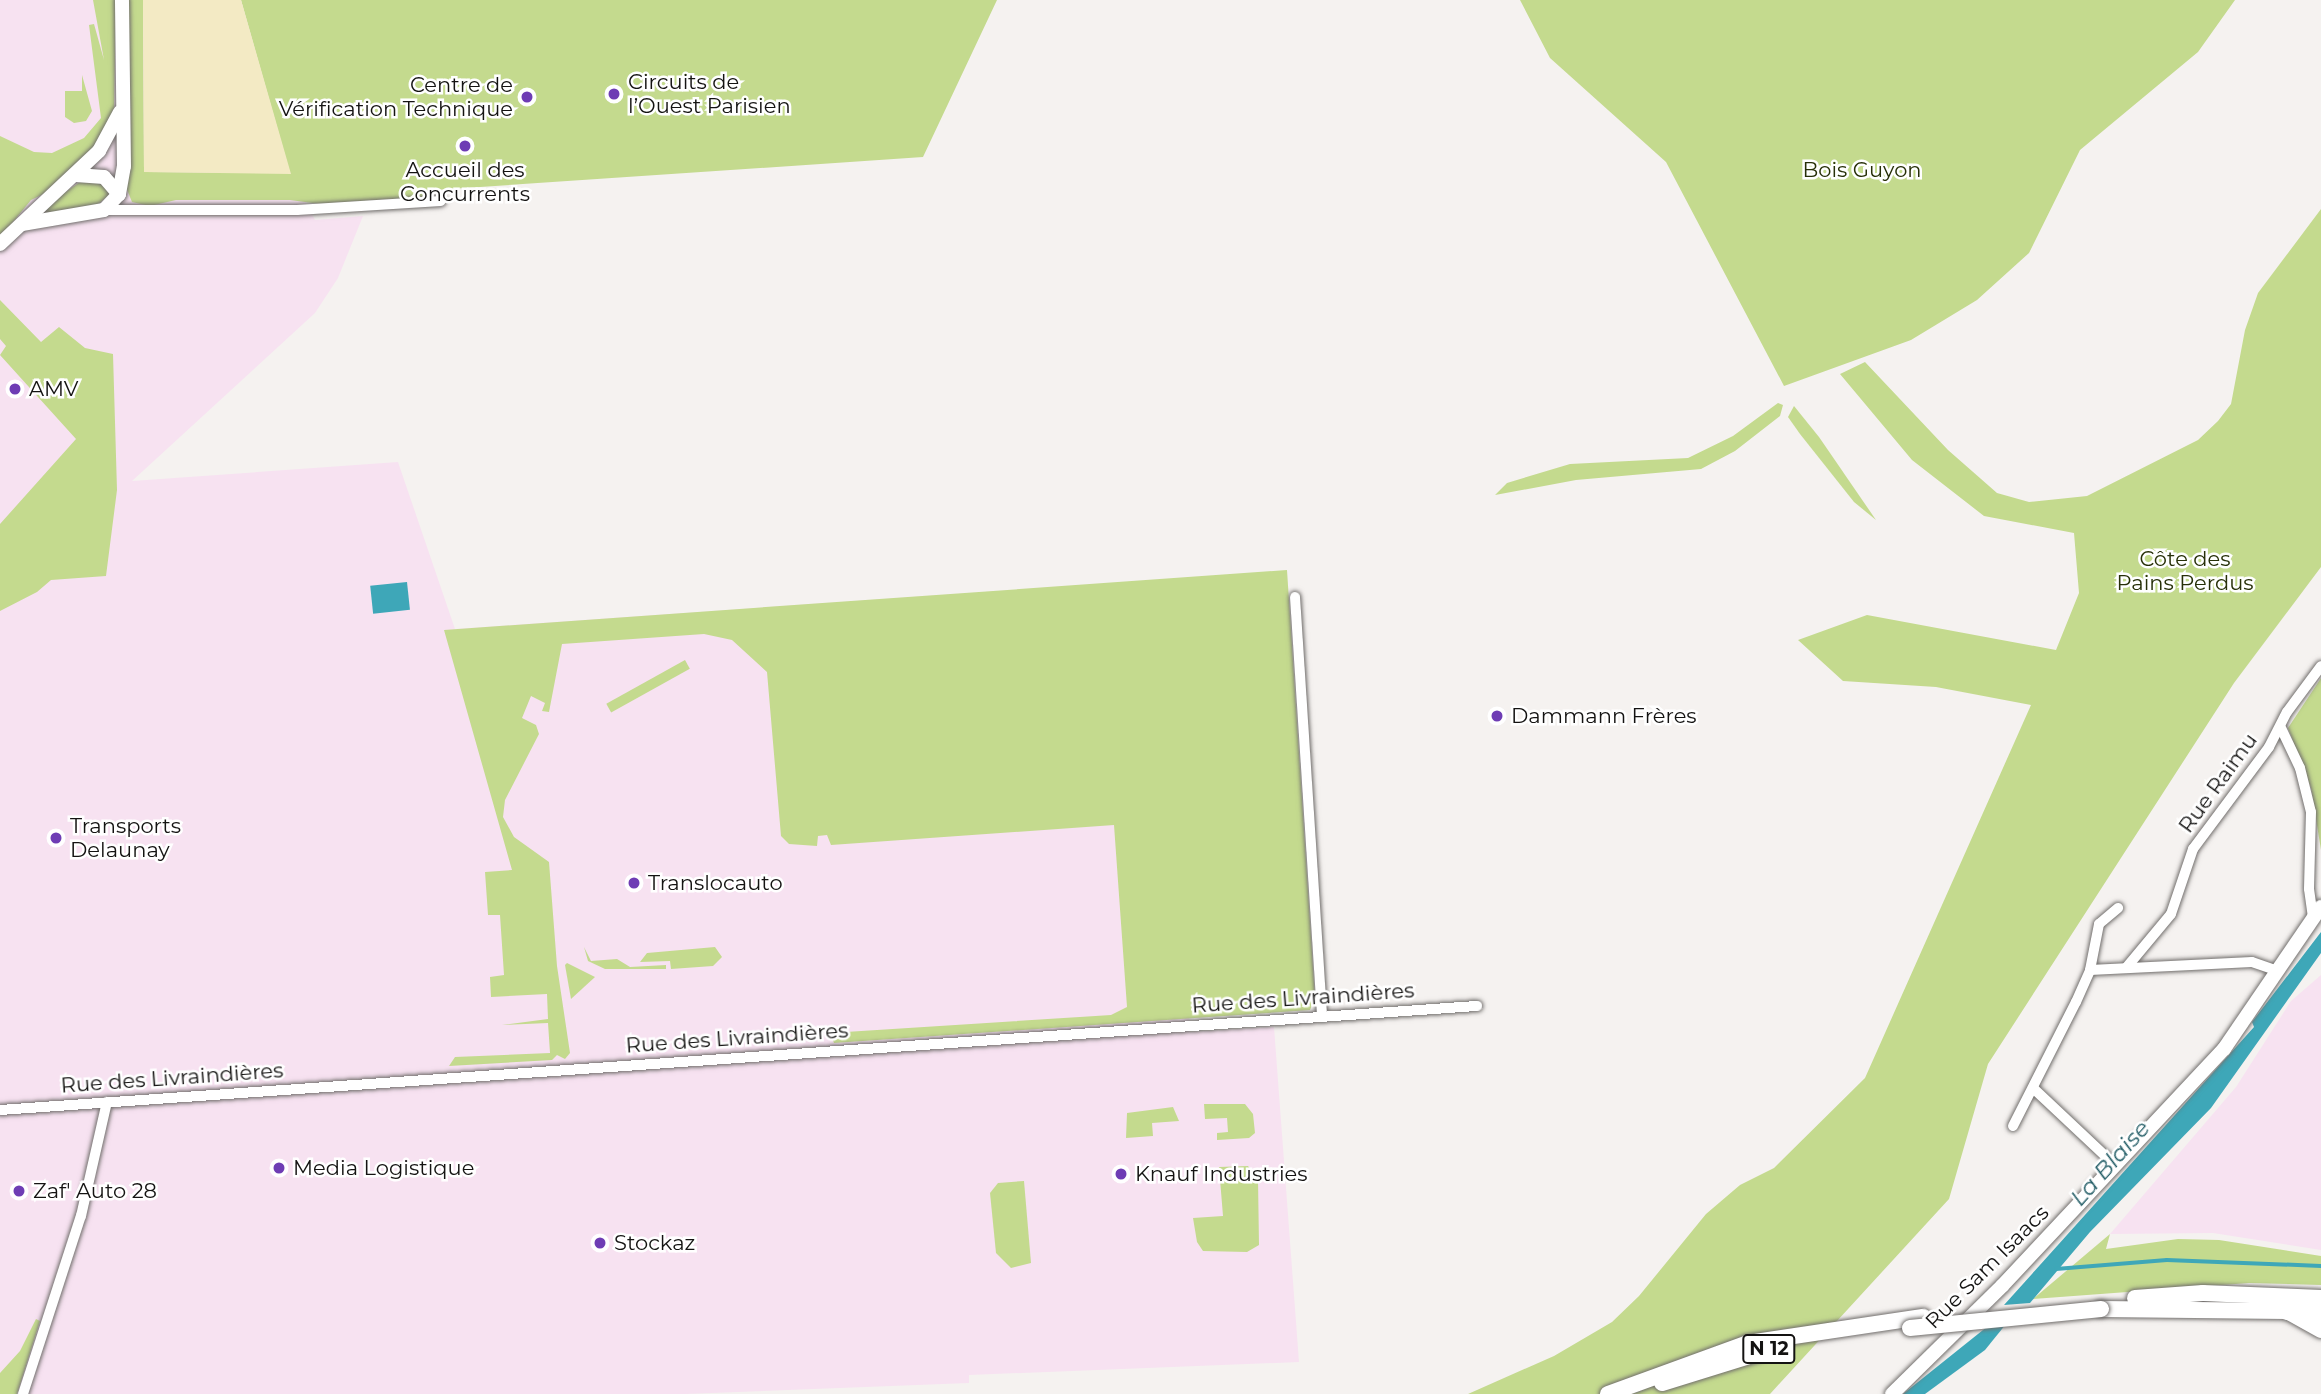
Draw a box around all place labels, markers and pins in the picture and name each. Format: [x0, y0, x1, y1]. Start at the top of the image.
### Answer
place label: Circuits de l’Ouest Parisien [628, 69, 791, 119]
place label: Centre de Vérification Technique [279, 72, 513, 122]
marker: Circuits de l’Ouest Parisien [606, 86, 622, 102]
marker: Centre de Vérification Technique [519, 89, 535, 105]
marker: Accueil des Concurrents [457, 138, 473, 154]
place label: Accueil des Concurrents [400, 157, 530, 207]
place label: AMV [29, 376, 78, 402]
marker: AMV [7, 381, 23, 397]
place label: Dammann Frères [1511, 703, 1697, 729]
marker: Dammann Frères [1489, 708, 1505, 724]
place label: Transports Delaunay [70, 813, 181, 863]
marker: Transports Delaunay [48, 830, 64, 846]
place label: Translocauto [648, 870, 783, 896]
marker: Translocauto [626, 875, 642, 891]
place label: Media Logistique [293, 1155, 474, 1181]
marker: Media Logistique [271, 1160, 287, 1176]
place label: Knauf Industries [1135, 1161, 1308, 1187]
marker: Knauf Industries [1113, 1166, 1129, 1182]
place label: Zaf' Auto 28 [33, 1178, 157, 1204]
marker: Zaf' Auto 28 [11, 1183, 27, 1199]
place label: Stockaz [614, 1230, 695, 1256]
marker: Stockaz [592, 1235, 608, 1251]

